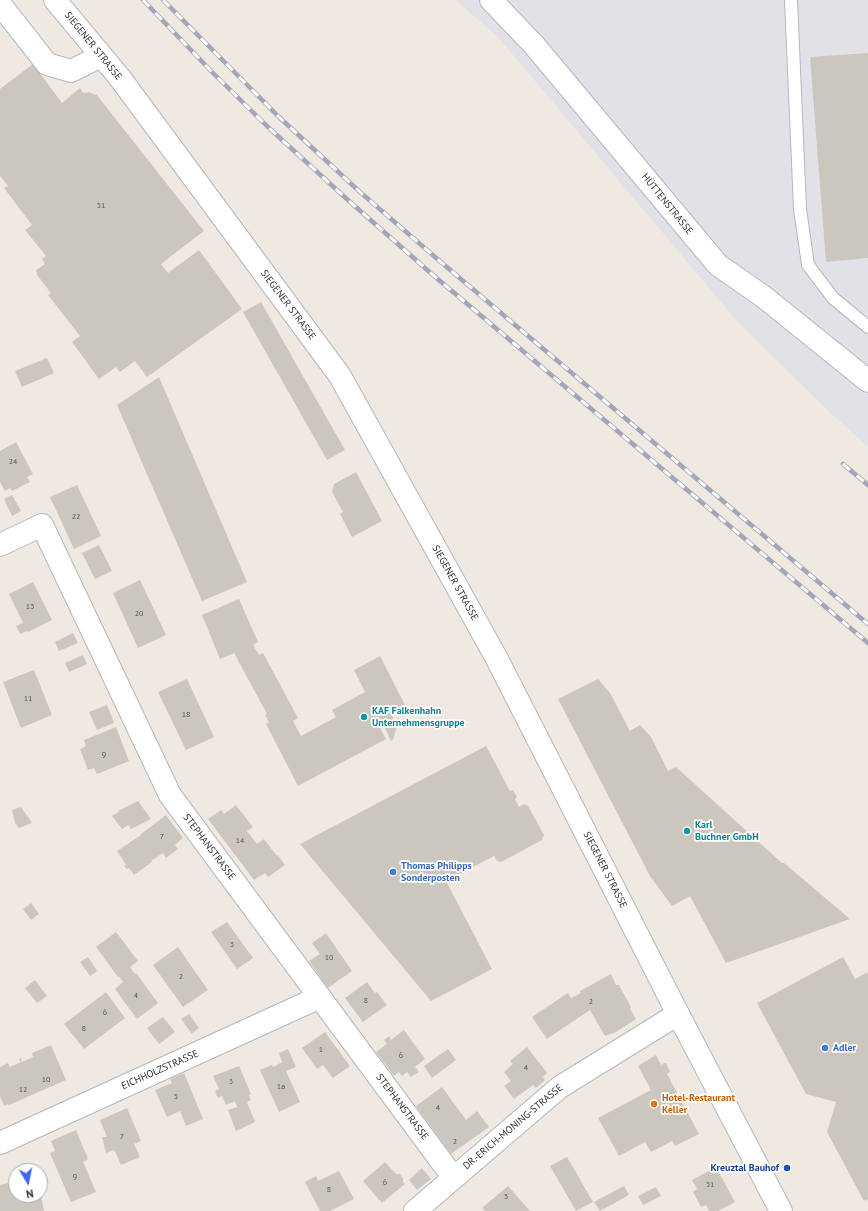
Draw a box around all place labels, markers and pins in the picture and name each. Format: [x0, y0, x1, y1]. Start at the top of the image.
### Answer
place label: KAF Falkenhahn Unternehmensgruppe [372, 705, 465, 728]
marker: KAF Falkenhahn Unternehmensgruppe [359, 712, 369, 722]
place label: Karl Buchner GmbH [695, 819, 759, 842]
marker: Karl Buchner GmbH [682, 826, 692, 836]
place label: Thomas Philipps Sonderposten [401, 860, 472, 884]
marker: Thomas Philipps Sonderposten [388, 867, 398, 877]
place label: Adler [833, 1042, 856, 1054]
marker: Adler [820, 1043, 830, 1053]
place label: Hotel-Restaurant Keller [662, 1092, 735, 1116]
marker: Hotel-Restaurant Keller [649, 1099, 659, 1109]
place label: Kreuztal Bauhof [711, 1162, 779, 1174]
marker: Kreuztal Bauhof [782, 1163, 792, 1173]

